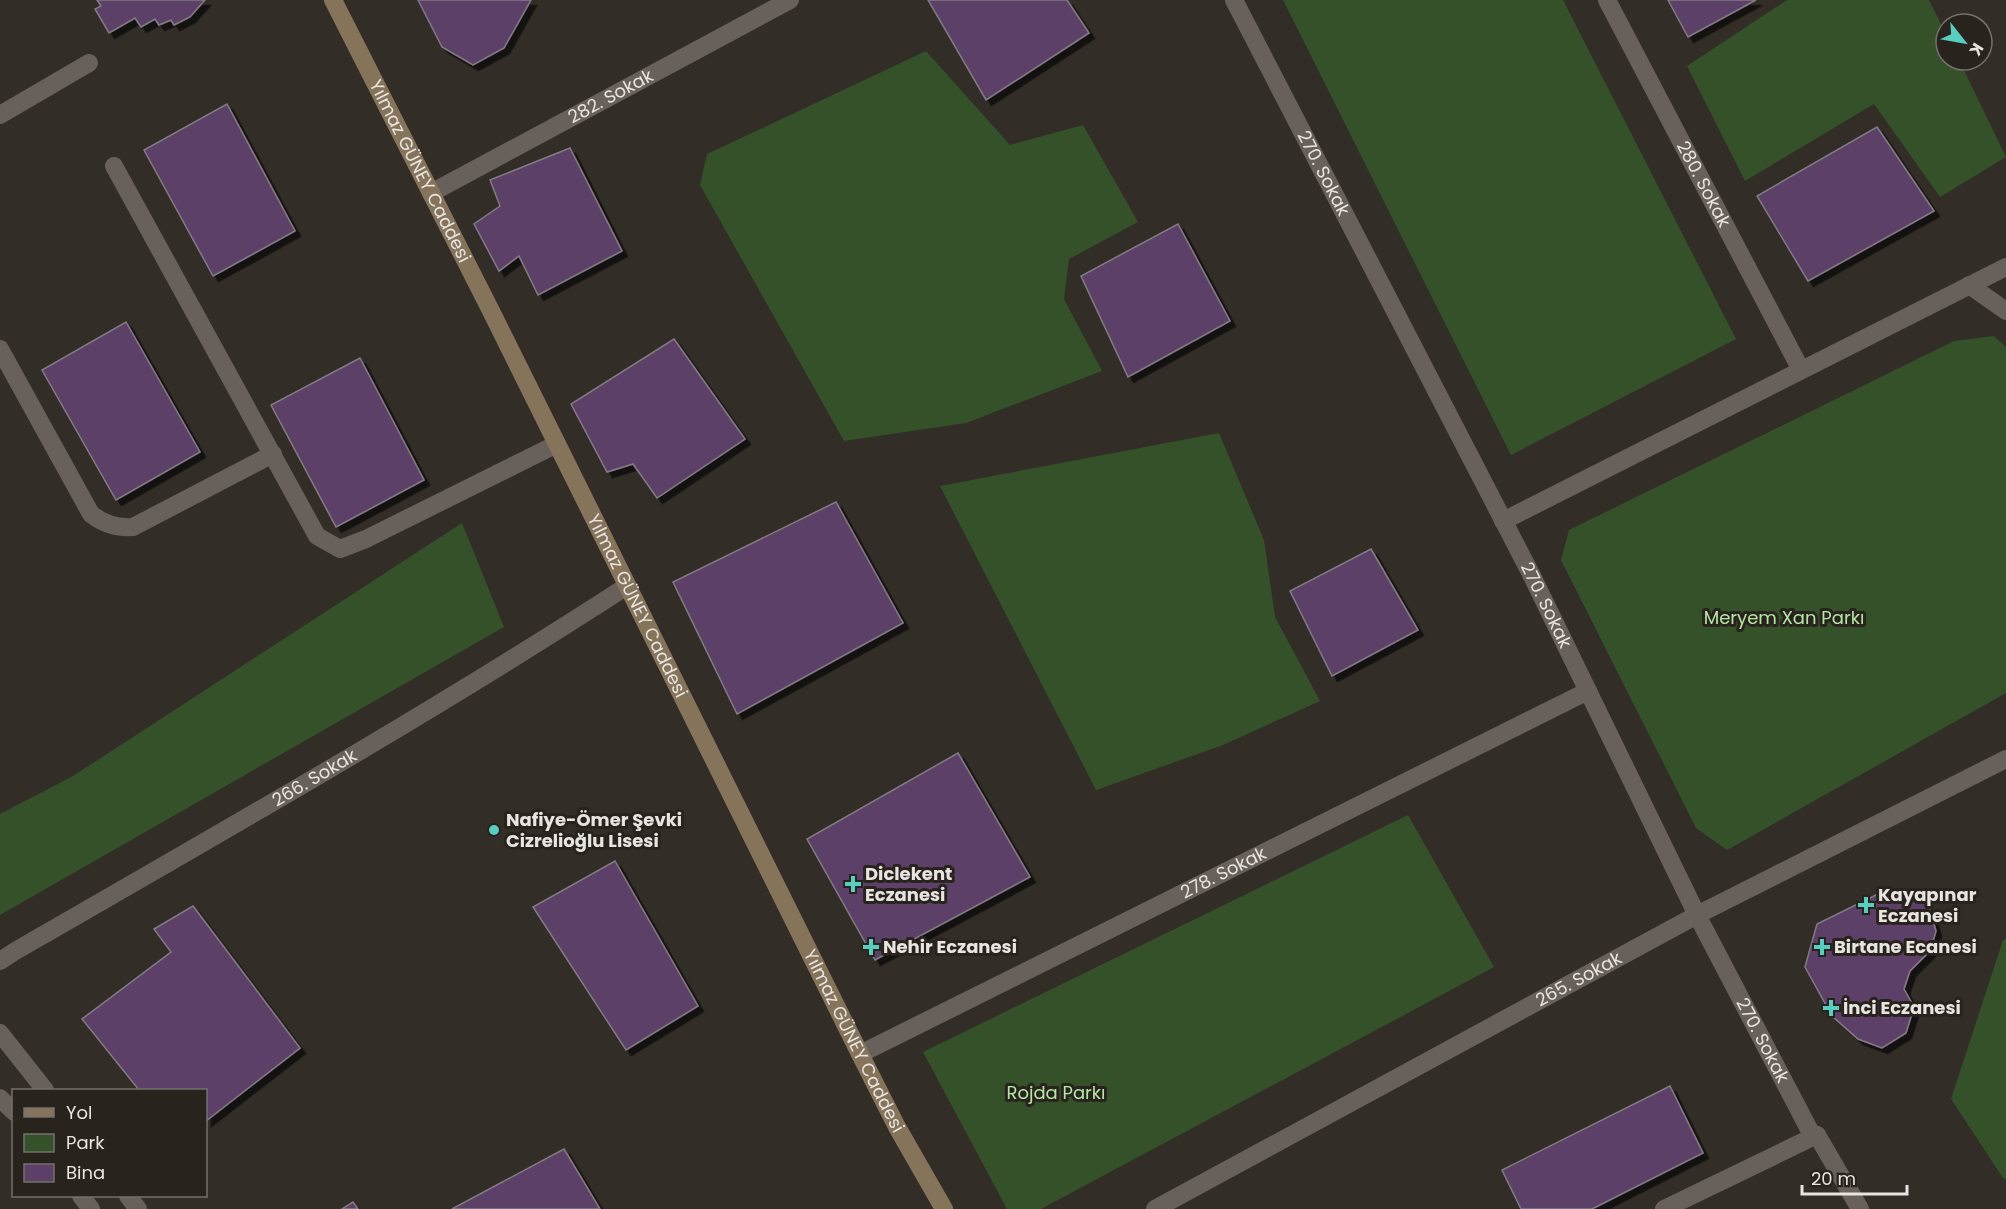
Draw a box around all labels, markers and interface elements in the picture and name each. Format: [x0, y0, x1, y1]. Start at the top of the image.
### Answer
north arrow [1934, 12, 1994, 72]
text: K [1964, 39, 1989, 60]
street label: 282. Sokak [563, 62, 658, 129]
street label: Yılmaz GÜNEY Caddesi [364, 75, 477, 267]
street label: 270. Sokak [1292, 126, 1357, 221]
street label: 280. Sokak [1671, 136, 1737, 232]
street label: Yılmaz GÜNEY Caddesi [582, 510, 694, 702]
street label: 270. Sokak [1515, 558, 1579, 653]
park label: Meryem Xan Parkı [1704, 605, 1864, 630]
street label: 266. Sokak [267, 742, 362, 812]
place label: Nafiye-Ömer Şevki Cizrelioğlu Lisesi [506, 807, 682, 853]
marker: Nafiye-Ömer Şevki Cizrelioğlu Lisesi [487, 823, 501, 837]
street label: 278. Sokak [1176, 840, 1271, 904]
place label: Diclekent Eczanesi [865, 861, 952, 907]
marker: Diclekent Eczanesi [846, 877, 860, 891]
place label: Kayapınar Eczanesi [1878, 882, 1977, 928]
marker: Kayapınar Eczanesi [1859, 898, 1873, 912]
place label: Nehir Eczanesi [883, 934, 1017, 959]
place label: Birtane Ecanesi [1834, 934, 1977, 959]
marker: Nehir Eczanesi [864, 940, 878, 954]
marker: Birtane Ecanesi [1815, 940, 1829, 954]
street label: Yılmaz GÜNEY Caddesi [798, 945, 911, 1137]
street label: 265. Sokak [1531, 945, 1627, 1012]
street label: 270. Sokak [1730, 993, 1796, 1088]
place label: İnci Eczanesi [1843, 995, 1961, 1020]
marker: İnci Eczanesi [1824, 1001, 1838, 1015]
park label: Rojda Parkı [1006, 1080, 1106, 1105]
legend [12, 1089, 207, 1197]
text: Yol [66, 1100, 92, 1125]
text: Park [66, 1130, 105, 1155]
scale bar [1802, 1158, 1907, 1196]
text: Bina [66, 1160, 105, 1185]
text: 20 m [1811, 1166, 1856, 1191]

